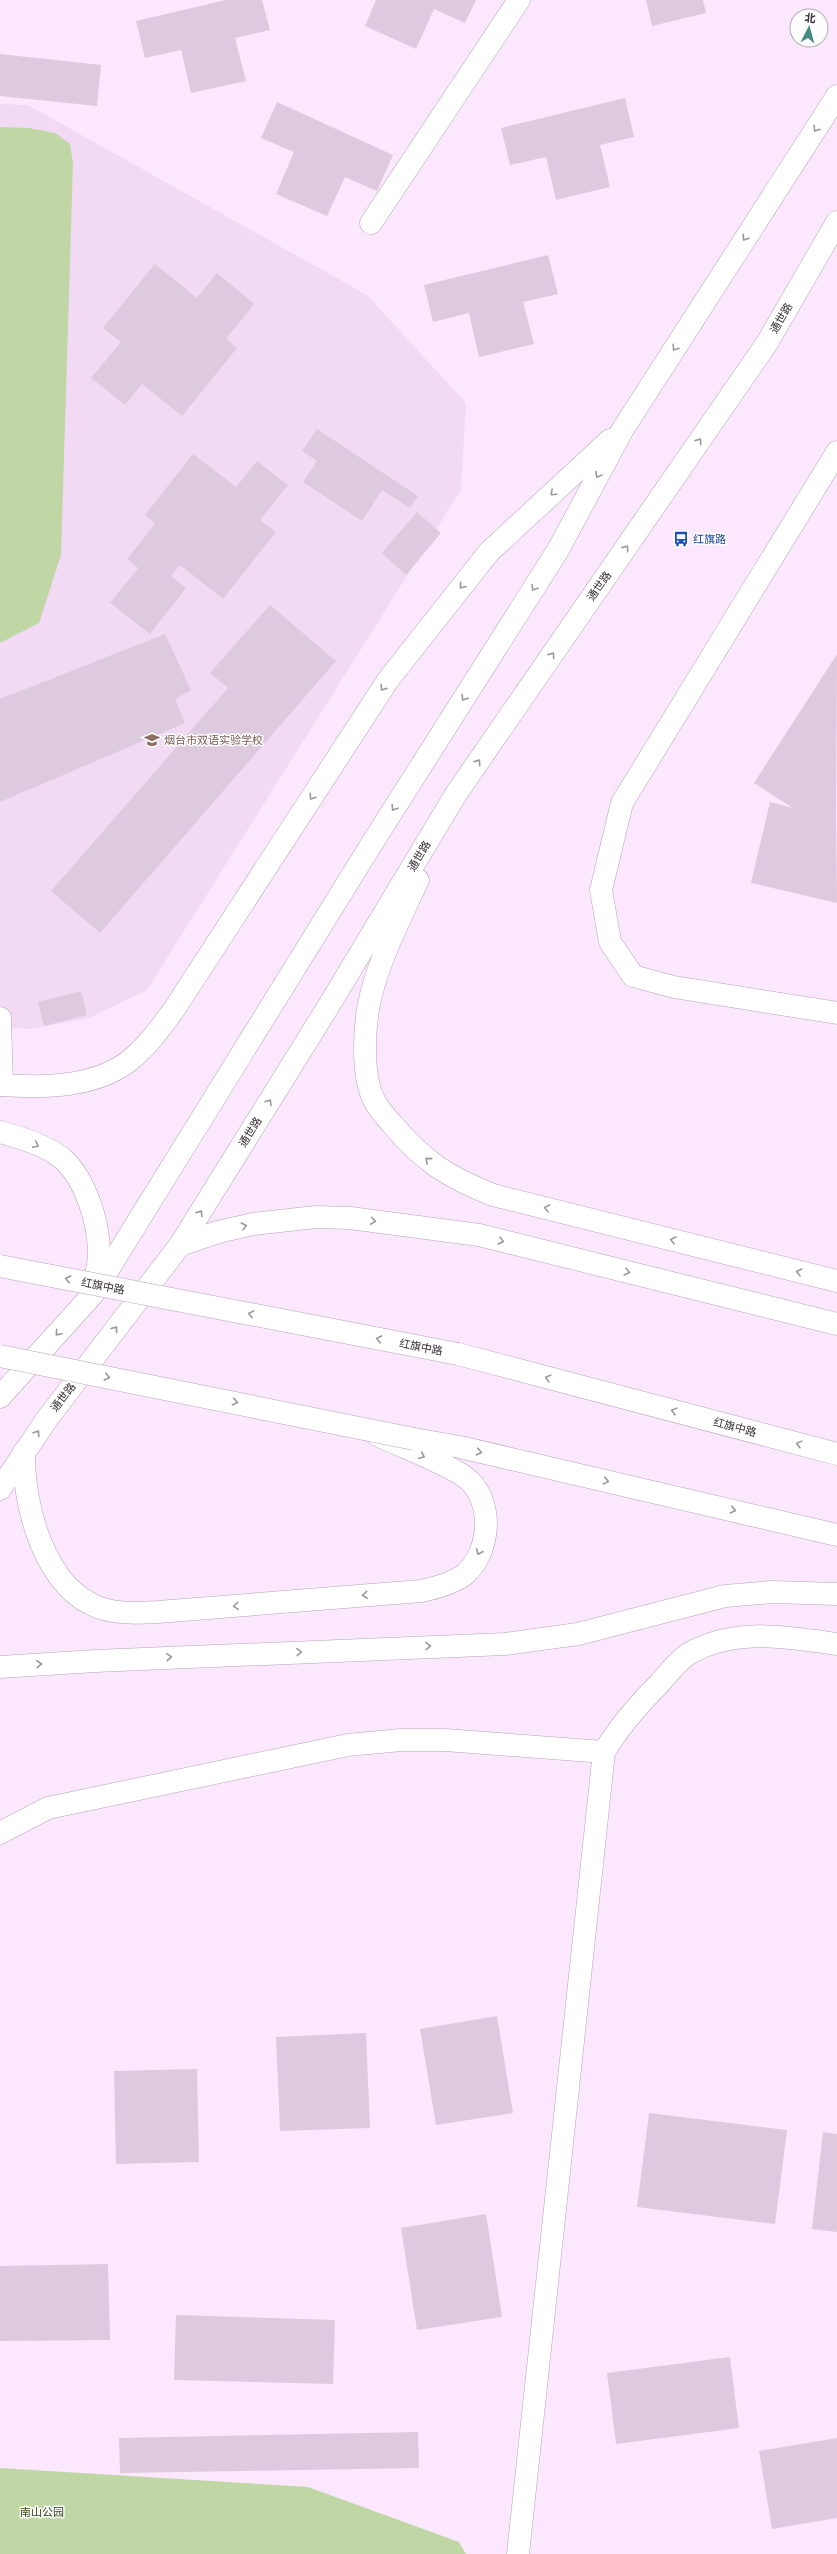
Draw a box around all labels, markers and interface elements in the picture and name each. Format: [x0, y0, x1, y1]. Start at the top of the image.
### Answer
north arrow [789, 8, 829, 48]
text: 北 [804, 11, 816, 26]
one-way arrow [813, 125, 821, 132]
one-way arrow [743, 234, 750, 241]
street label: 通世路 [767, 300, 795, 336]
one-way arrow [672, 344, 680, 351]
one-way arrow [694, 438, 701, 445]
one-way arrow [595, 471, 602, 479]
one-way arrow [550, 488, 558, 496]
bus stop icon: 红旗路 [672, 530, 690, 548]
place label: 红旗路 [693, 532, 726, 546]
one-way arrow [621, 545, 628, 552]
street label: 通世路 [584, 568, 614, 604]
one-way arrow [460, 581, 467, 588]
one-way arrow [531, 584, 538, 591]
one-way arrow [547, 652, 554, 659]
one-way arrow [381, 684, 388, 691]
one-way arrow [461, 694, 469, 701]
school or university icon: 烟台市双语实验学校 [143, 731, 161, 749]
place label: 烟台市双语实验学校 [164, 733, 263, 747]
one-way arrow [473, 759, 481, 766]
one-way arrow [310, 793, 317, 800]
one-way arrow [392, 804, 399, 811]
street label: 通世路 [405, 838, 433, 874]
one-way arrow [264, 1100, 271, 1107]
street label: 通世路 [235, 1114, 265, 1150]
one-way arrow [32, 1140, 40, 1148]
one-way arrow [425, 1158, 432, 1165]
one-way arrow [544, 1205, 550, 1213]
one-way arrow [195, 1210, 203, 1217]
one-way arrow [370, 1216, 376, 1225]
one-way arrow [240, 1222, 247, 1231]
one-way arrow [498, 1236, 504, 1244]
one-way arrow [670, 1236, 677, 1245]
one-way arrow [623, 1267, 630, 1276]
one-way arrow [796, 1268, 802, 1276]
street label: 红旗中路 [80, 1275, 126, 1297]
one-way arrow [65, 1276, 72, 1284]
one-way arrow [248, 1311, 254, 1319]
one-way arrow [111, 1327, 118, 1334]
one-way arrow [55, 1329, 62, 1336]
one-way arrow [376, 1335, 382, 1344]
street label: 红旗中路 [398, 1336, 444, 1358]
one-way arrow [104, 1372, 110, 1381]
one-way arrow [545, 1374, 552, 1383]
street label: 通世路 [47, 1380, 79, 1414]
one-way arrow [231, 1398, 238, 1406]
one-way arrow [670, 1407, 677, 1416]
street label: 红旗中路 [712, 1415, 758, 1439]
one-way arrow [32, 1430, 40, 1437]
one-way arrow [796, 1440, 803, 1449]
one-way arrow [476, 1447, 483, 1455]
one-way arrow [418, 1451, 425, 1459]
one-way arrow [602, 1476, 609, 1485]
one-way arrow [729, 1506, 736, 1514]
one-way arrow [476, 1547, 484, 1555]
one-way arrow [362, 1591, 368, 1600]
one-way arrow [233, 1601, 239, 1610]
one-way arrow [425, 1642, 431, 1650]
one-way arrow [296, 1647, 302, 1656]
one-way arrow [166, 1653, 172, 1662]
one-way arrow [36, 1659, 42, 1668]
park label: 南山公园 [20, 2505, 64, 2519]

